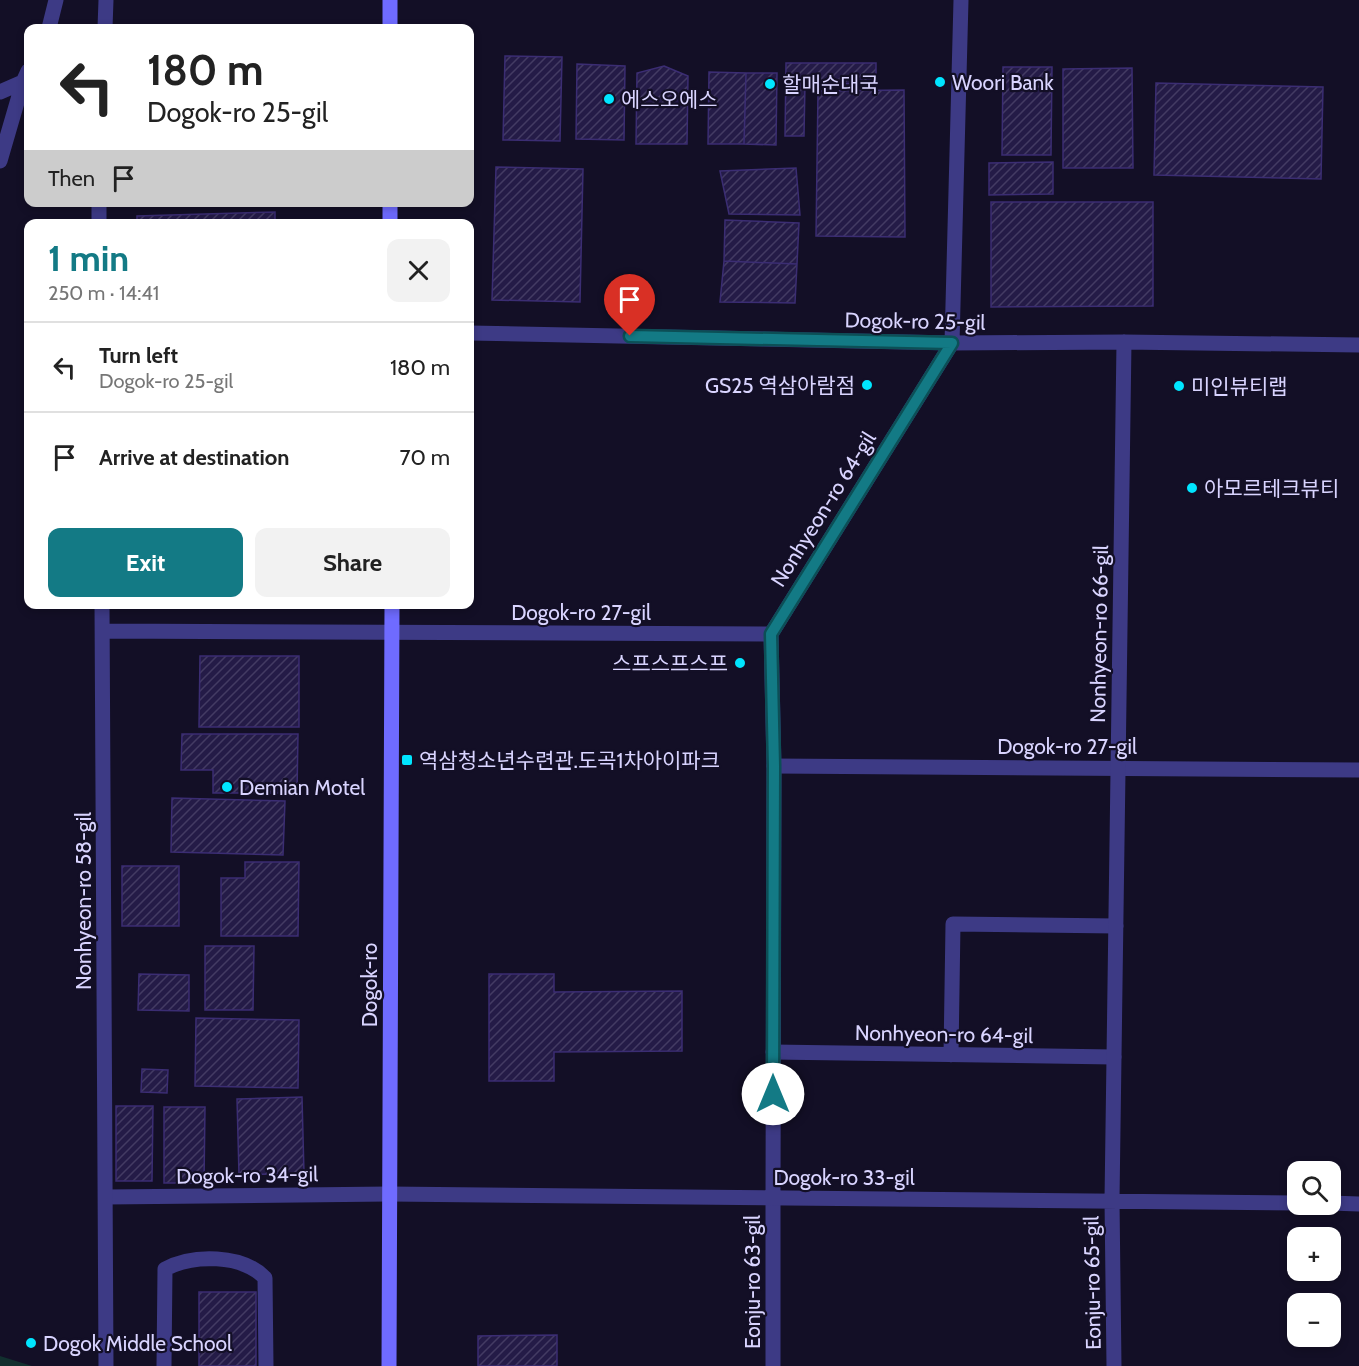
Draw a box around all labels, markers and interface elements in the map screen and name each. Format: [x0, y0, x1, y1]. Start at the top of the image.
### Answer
text: 180 m [147, 44, 263, 96]
icon: left [48, 48, 126, 126]
place label: Woori Bank [952, 70, 1054, 95]
place label: 할매순대국 [782, 72, 879, 97]
marker: Woori Bank [933, 75, 947, 89]
marker: 할매순대국 [763, 77, 777, 91]
place label: 에스오에스 [621, 87, 718, 112]
marker: 에스오에스 [602, 92, 616, 106]
text: Dogok-ro 25-gil [147, 96, 328, 129]
icon: arrive [107, 162, 140, 195]
text: Then [48, 165, 95, 192]
text: 1 min [48, 236, 129, 280]
button: close [387, 239, 450, 302]
pin [604, 274, 655, 336]
text: 250 m · 14:41 [48, 281, 159, 305]
icon: arrive [613, 283, 646, 316]
street label: Dogok-ro 25-gil [844, 307, 986, 335]
text: Turn left [99, 342, 178, 369]
icon: left [48, 351, 81, 384]
text: 180 m [390, 354, 450, 381]
text: Dogok-ro 25-gil [99, 369, 233, 393]
place label: GS25 역삼아람점 [705, 373, 855, 398]
place label: 미인뷰티랩 [1191, 374, 1288, 399]
marker: GS25 역삼아람점 [860, 378, 874, 392]
marker: 미인뷰티랩 [1172, 379, 1186, 393]
street label: Nonhyeon-ro 64-gil [765, 427, 881, 591]
icon: arrive [48, 441, 81, 474]
text: Arrive at destination [99, 444, 289, 471]
text: 70 m [400, 444, 450, 471]
place label: 아모르테크뷰티 [1204, 476, 1339, 501]
marker: 아모르테크뷰티 [1185, 481, 1199, 495]
button: Exit [48, 528, 243, 597]
button: Share [255, 528, 450, 597]
street label: Nonhyeon-ro 66-gil [1085, 545, 1113, 723]
street label: Dogok-ro 27-gil [511, 600, 651, 625]
place label: 스프스프스프 [612, 651, 728, 676]
marker: 스프스프스프 [733, 656, 747, 670]
street label: Dogok-ro 27-gil [997, 734, 1137, 759]
place label: 역삼청소년수련관.도곡1차아이파크 [419, 748, 720, 773]
marker: 역삼청소년수련관.도곡1차아이파크 [400, 753, 414, 767]
place label: Demian Motel [239, 775, 365, 800]
marker: Demian Motel [220, 780, 234, 794]
street label: Nonhyeon-ro 58-gil [71, 812, 96, 990]
street label: Dogok-ro [357, 943, 382, 1027]
street label: Nonhyeon-ro 64-gil [855, 1020, 1033, 1048]
position arrow [741, 1062, 805, 1126]
street label: Dogok-ro 34-gil [176, 1161, 318, 1189]
map controls [1287, 1161, 1341, 1347]
button: search [1287, 1161, 1341, 1215]
street label: Dogok-ro 33-gil [773, 1165, 915, 1190]
street label: Eonju-ro 63-gil [740, 1215, 766, 1349]
street label: Eonju-ro 65-gil [1078, 1216, 1107, 1350]
button: + [1287, 1227, 1341, 1281]
button: − [1287, 1293, 1341, 1347]
place label: Dogok Middle School [43, 1331, 232, 1356]
marker: Dogok Middle School [24, 1336, 38, 1350]

